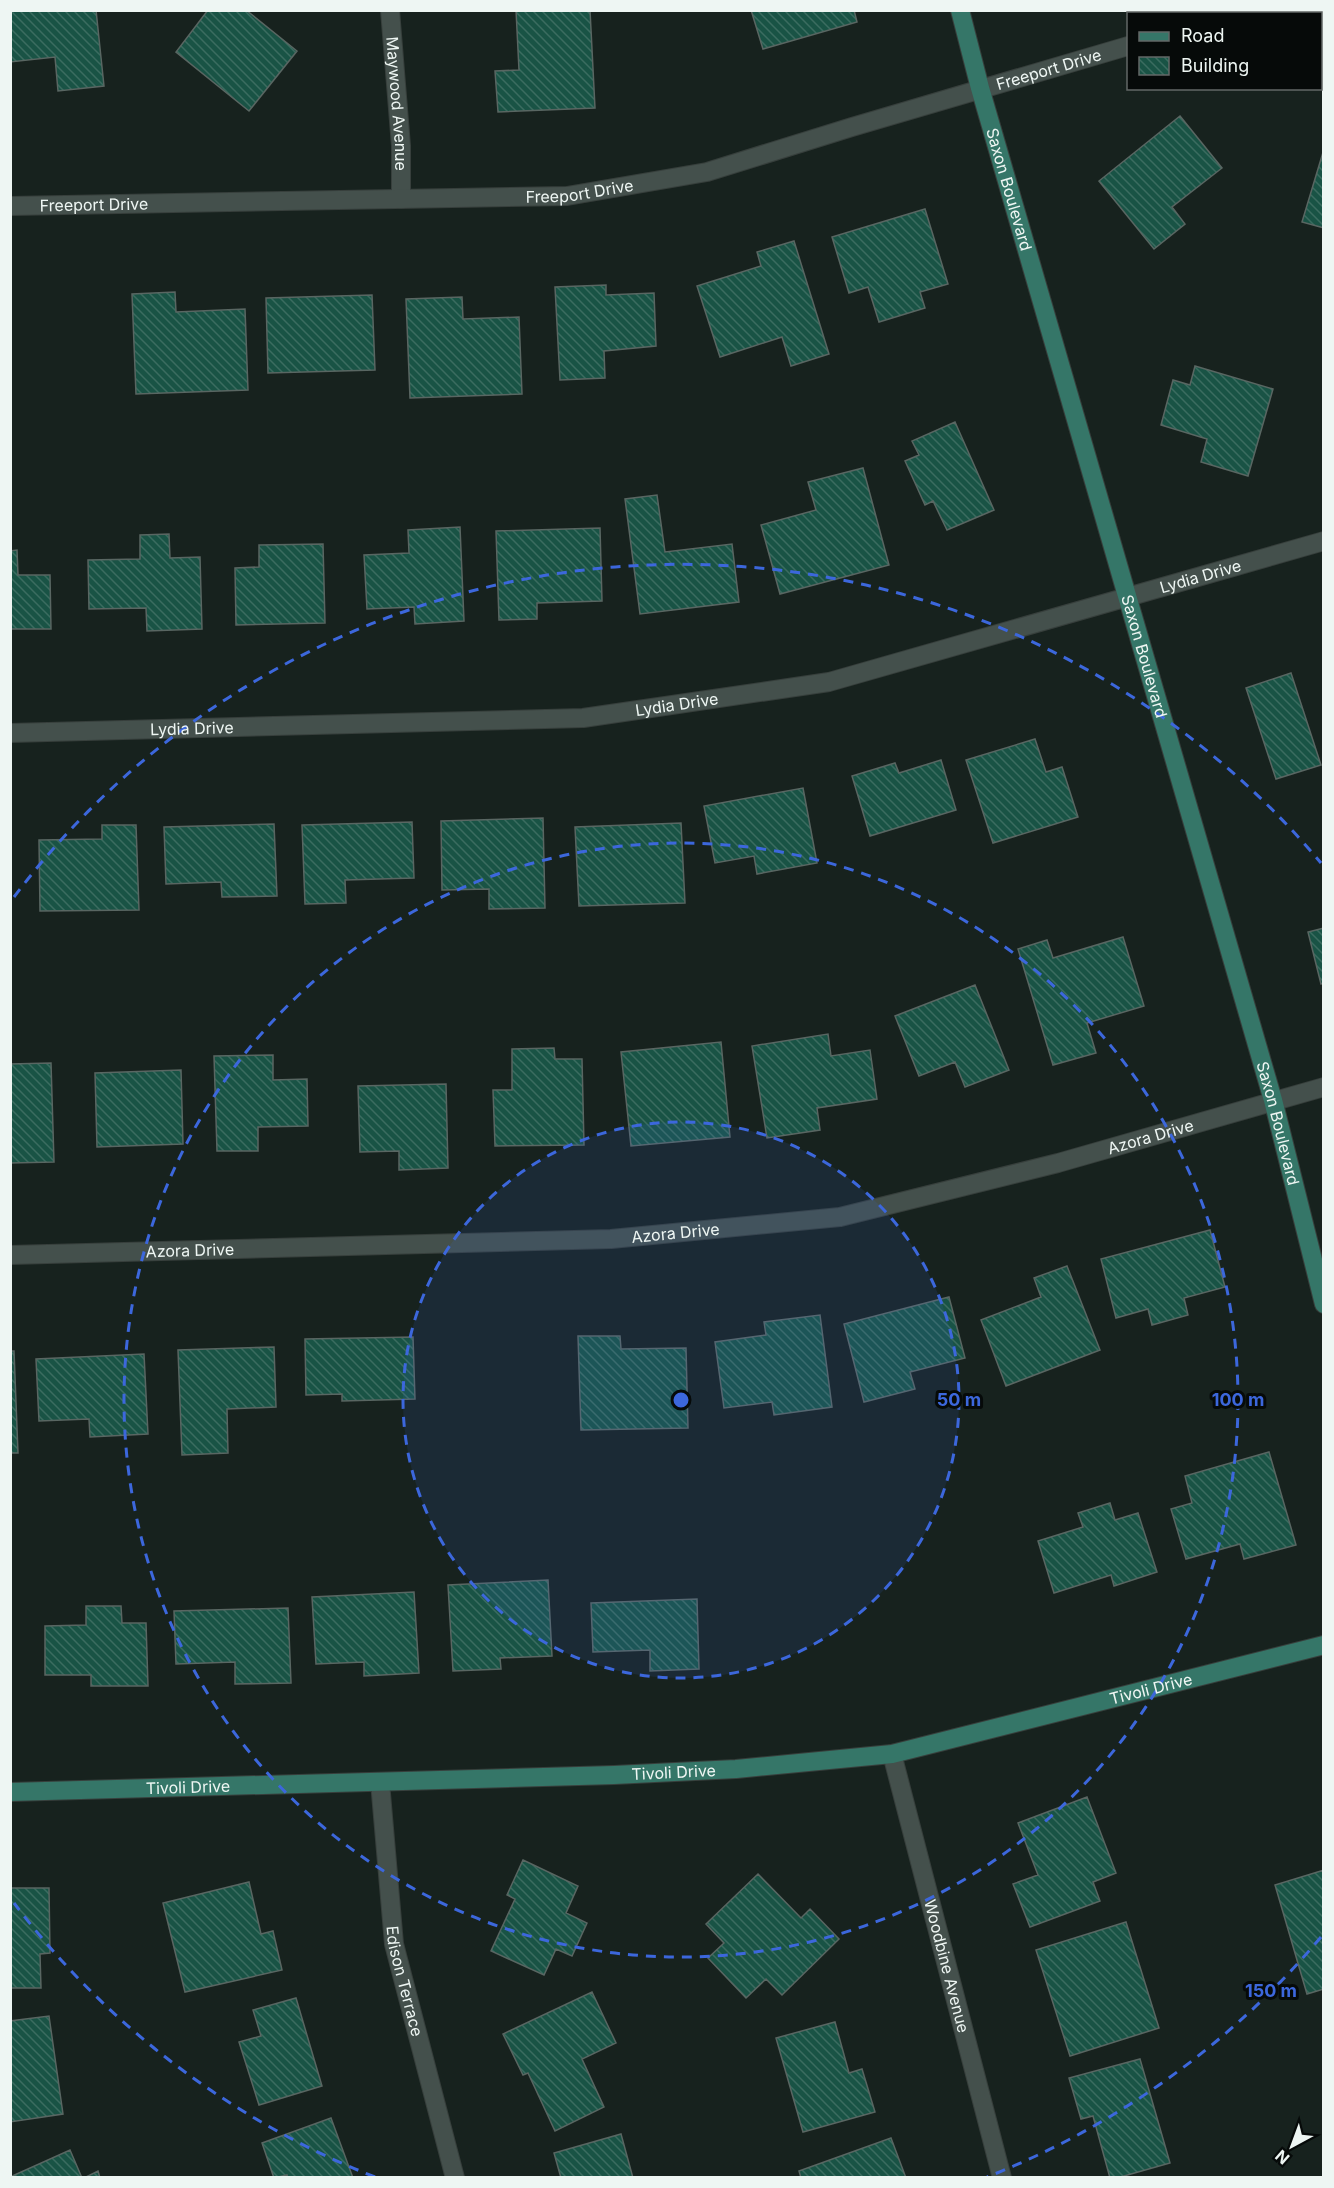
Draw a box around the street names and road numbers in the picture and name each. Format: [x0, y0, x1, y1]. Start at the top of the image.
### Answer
street label: Maywood Avenue [382, 36, 411, 171]
street label: Freeport Drive [994, 44, 1104, 94]
street label: Saxon Boulevard [982, 126, 1037, 253]
street label: Freeport Drive [525, 175, 635, 207]
street label: Freeport Drive [40, 194, 148, 215]
street label: Lydia Drive [1158, 555, 1243, 597]
street label: Saxon Boulevard [1117, 592, 1172, 720]
street label: Lydia Drive [634, 688, 720, 720]
street label: Lydia Drive [150, 717, 234, 739]
street label: Saxon Boulevard [1252, 1059, 1304, 1187]
street label: Azora Drive [1105, 1115, 1196, 1158]
street label: Azora Drive [630, 1219, 720, 1247]
street label: Azora Drive [145, 1239, 234, 1261]
street label: Tivoli Drive [1107, 1669, 1194, 1709]
street label: Tivoli Drive [631, 1760, 716, 1784]
street label: Tivoli Drive [145, 1776, 230, 1798]
street label: Woodbine Avenue [920, 1897, 974, 2035]
street label: Edison Terrace [382, 1925, 428, 2039]

